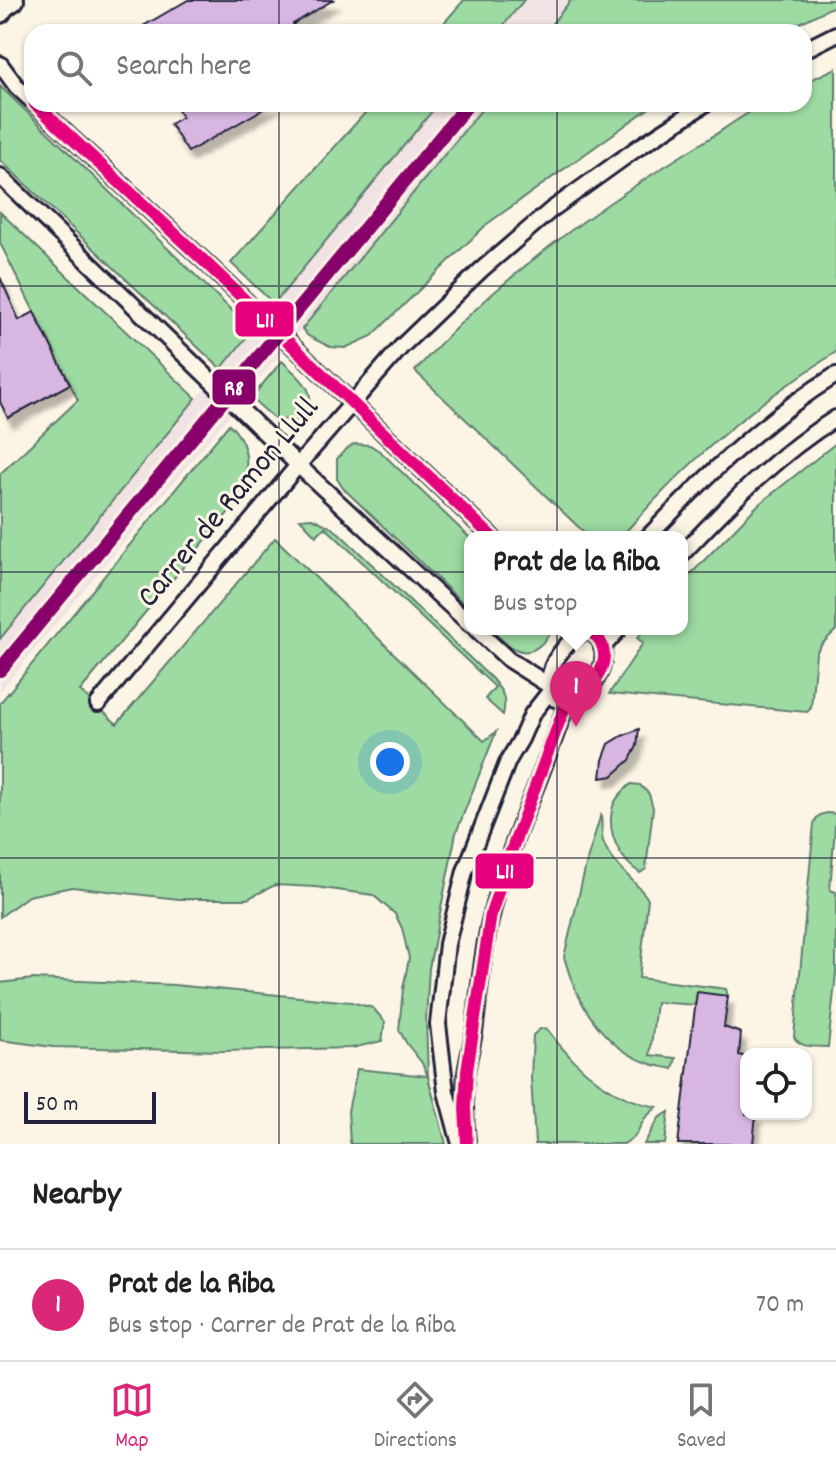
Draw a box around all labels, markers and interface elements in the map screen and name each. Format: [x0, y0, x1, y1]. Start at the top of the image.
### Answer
search box [24, 24, 812, 112]
icon: search [52, 46, 96, 90]
text: Search here [116, 47, 252, 90]
line badge: L11 [234, 300, 295, 338]
text: L11 [256, 307, 274, 338]
line badge: R8 [211, 368, 257, 406]
text: R8 [224, 375, 244, 406]
street label: Carrer de Ramon Llull [128, 388, 332, 619]
popup [464, 531, 688, 635]
text: Prat de la Riba [493, 543, 659, 586]
text: Bus stop [493, 586, 577, 623]
pin: 1 [550, 661, 602, 727]
your location [370, 742, 410, 782]
line badge: L11 [474, 852, 535, 890]
text: L11 [496, 858, 514, 889]
map controls [740, 1048, 812, 1120]
button: locate [740, 1048, 812, 1120]
scale bar [24, 1088, 156, 1124]
text: 50 m [36, 1090, 78, 1121]
text: Nearby [32, 1172, 121, 1221]
text: Prat de la Riba [108, 1265, 274, 1308]
text: 1 [55, 1287, 61, 1324]
text: 70 m [756, 1287, 804, 1324]
text: Bus stop · Carrer de Prat de la Riba [108, 1308, 455, 1345]
tab: Map [110, 1378, 154, 1457]
tab: Directions [374, 1378, 457, 1457]
tab: Saved [677, 1378, 726, 1457]

